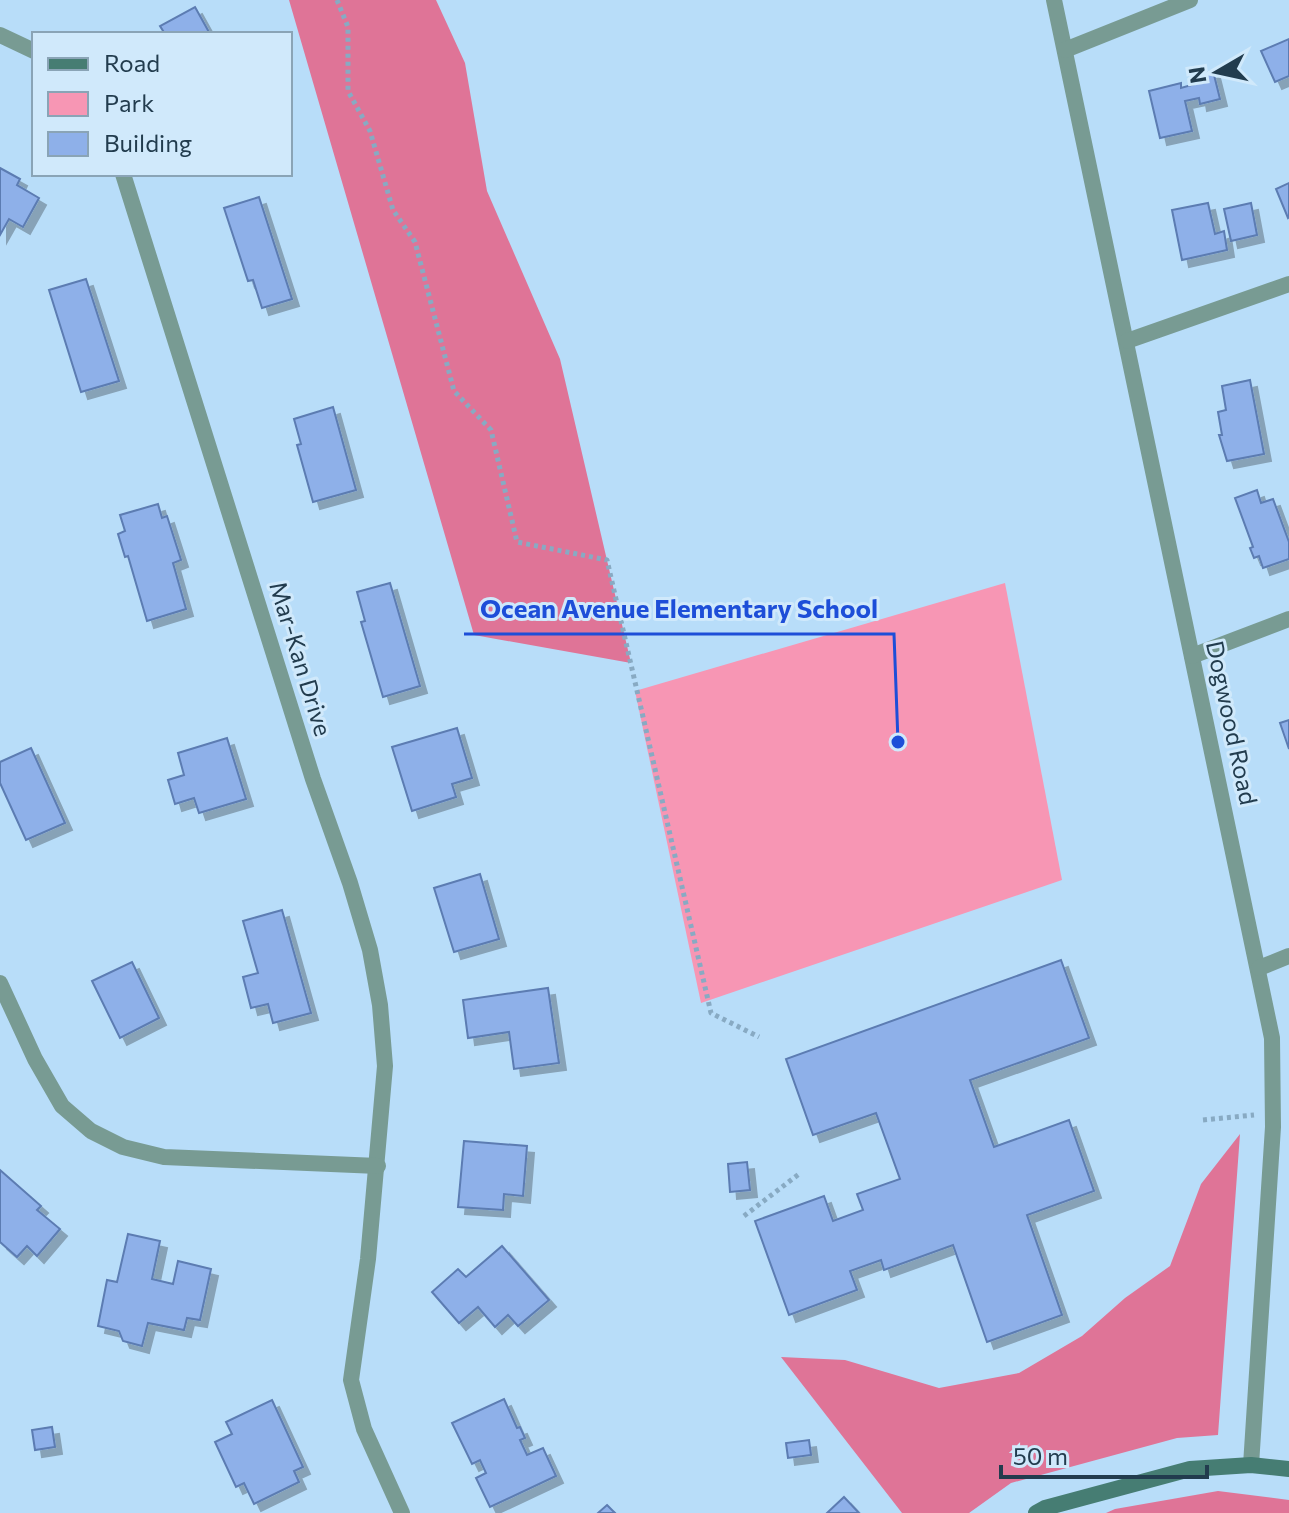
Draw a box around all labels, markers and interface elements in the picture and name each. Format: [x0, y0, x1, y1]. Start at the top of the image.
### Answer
legend [32, 32, 292, 176]
north arrow [1177, 32, 1257, 112]
text: Road [104, 48, 160, 77]
text: N [1182, 65, 1211, 85]
text: Park [104, 88, 154, 117]
text: Building [104, 128, 192, 157]
street label: Mar-Kan Drive [264, 578, 339, 739]
callout: Ocean Avenue Elementary School [464, 584, 894, 634]
text: Ocean Avenue Elementary School [480, 592, 878, 623]
street label: Dogwood Road [1201, 638, 1264, 807]
scale bar [1001, 1429, 1207, 1479]
text: 50 m [1013, 1441, 1068, 1470]

